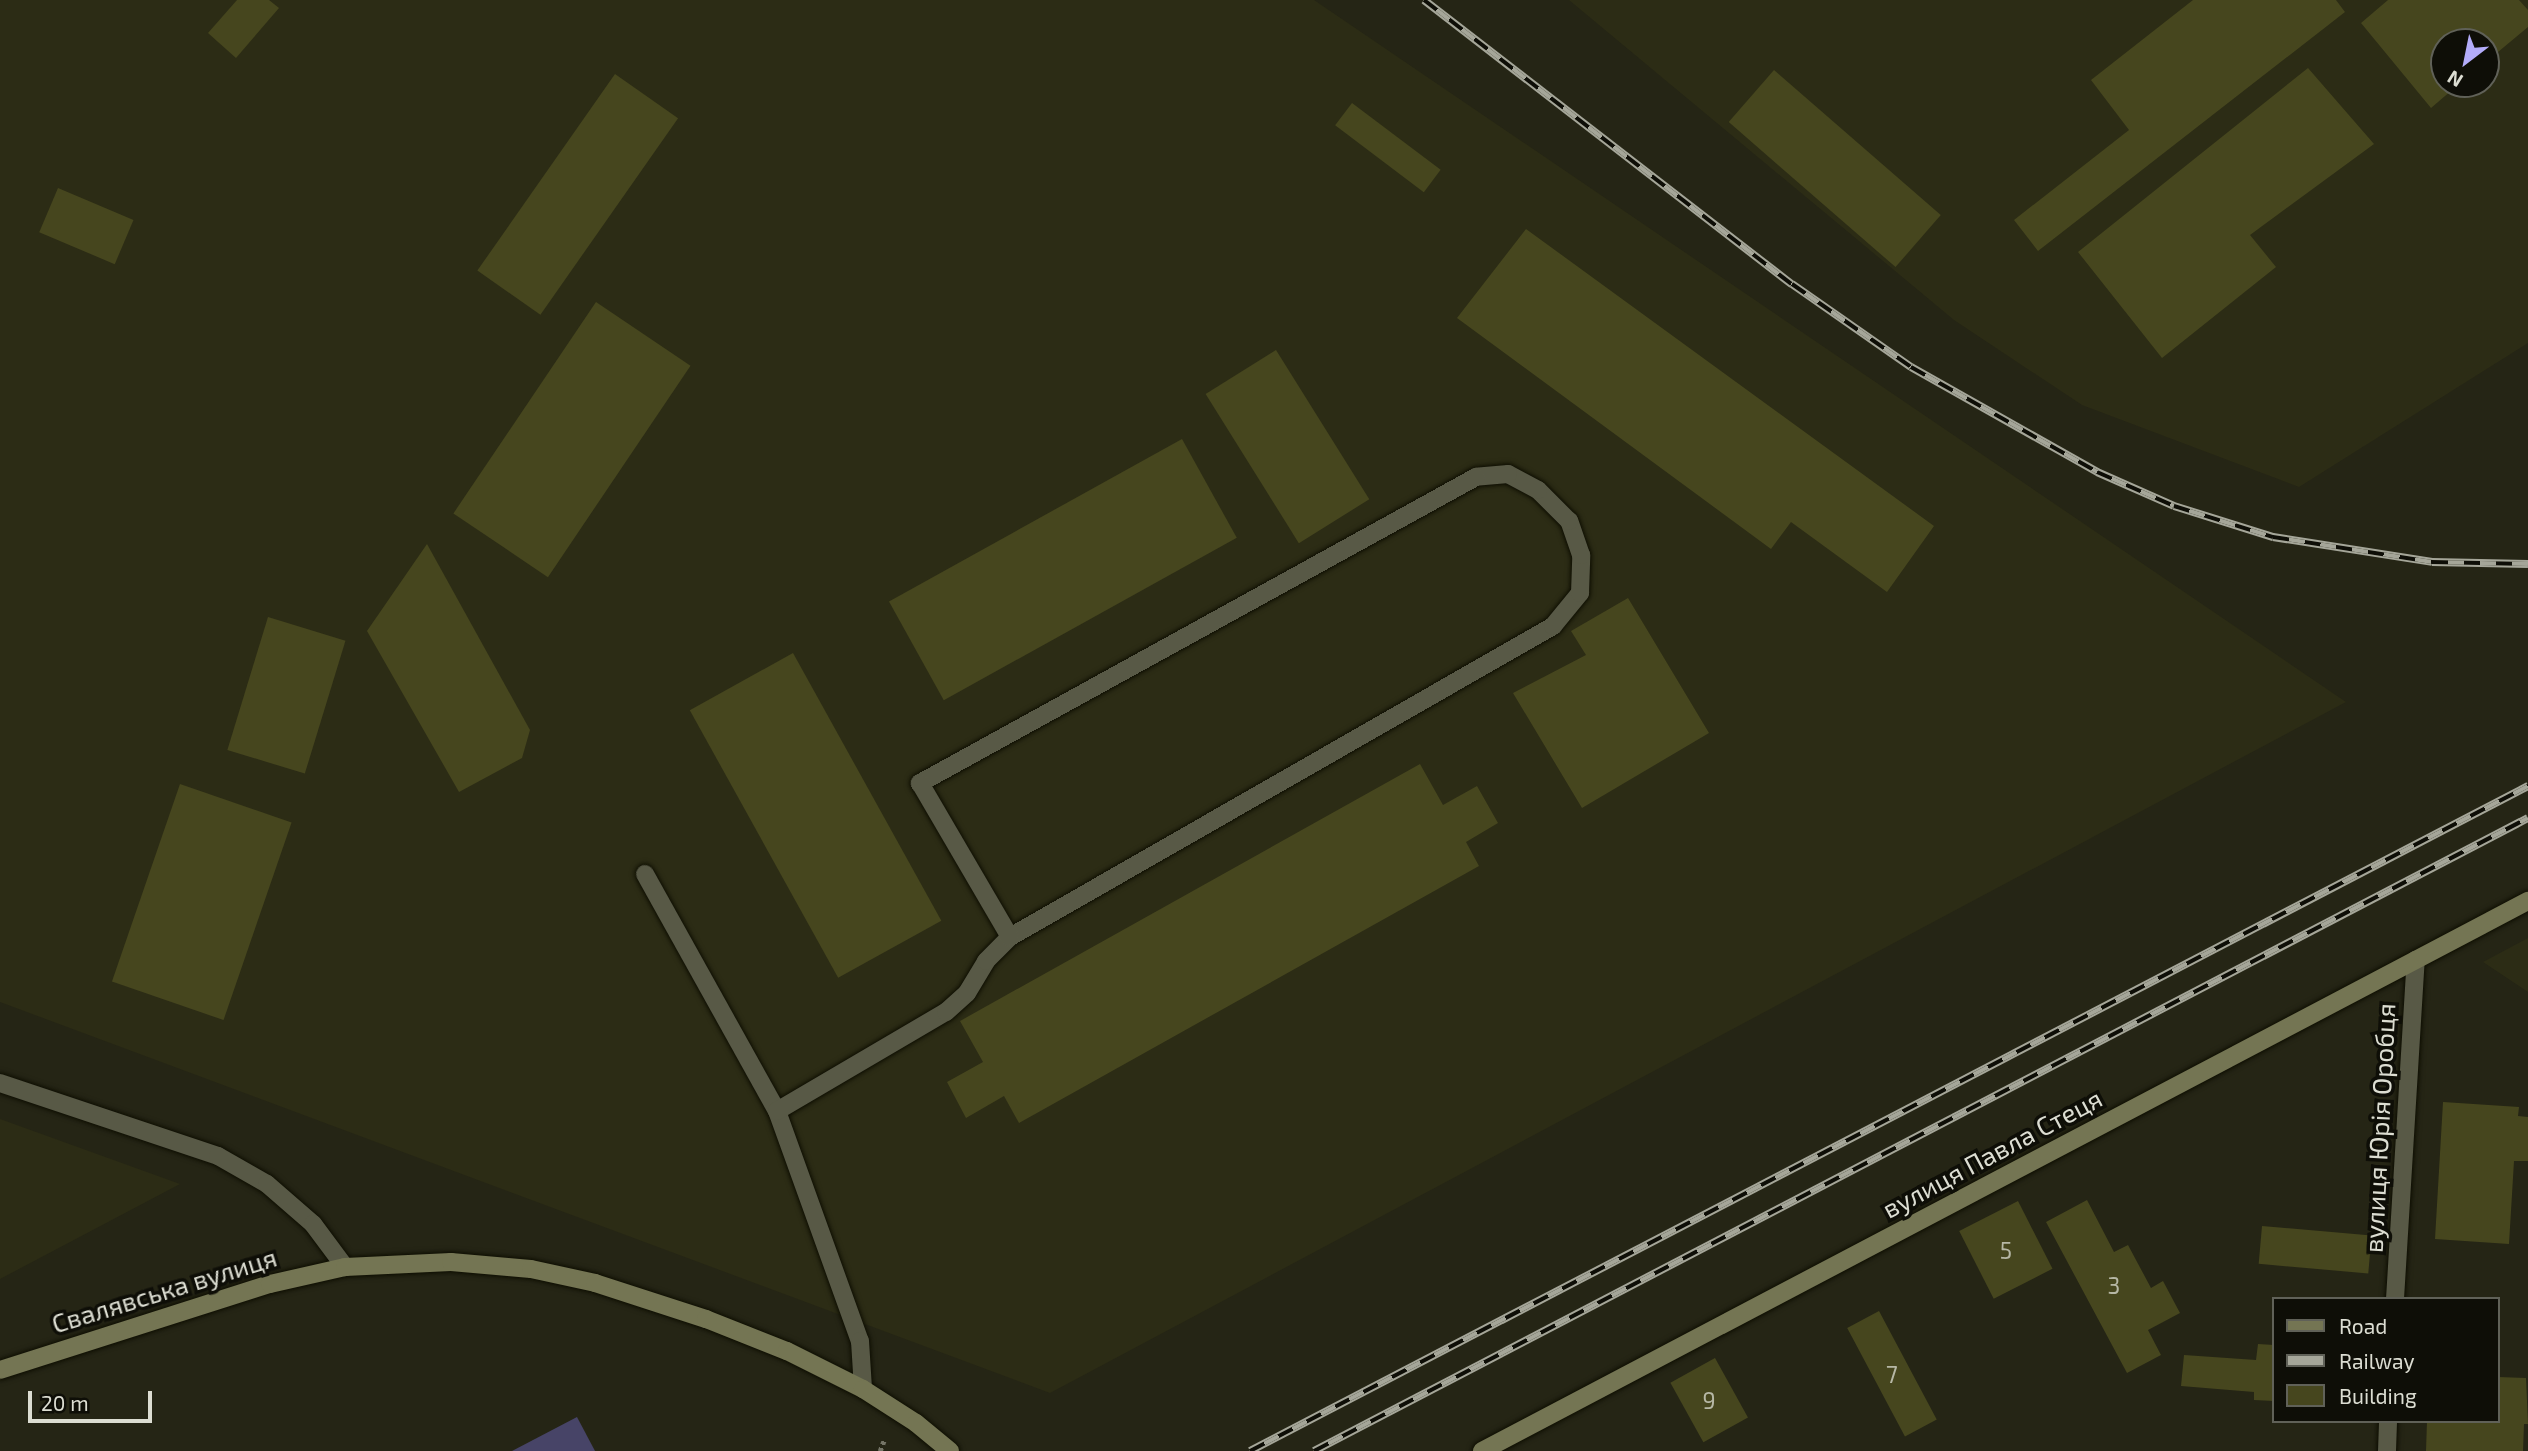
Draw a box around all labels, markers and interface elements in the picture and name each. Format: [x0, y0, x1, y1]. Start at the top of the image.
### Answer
north arrow [2430, 28, 2500, 98]
text: N [2443, 66, 2467, 93]
street label: вулиця Юрія Оробця [2357, 1002, 2401, 1254]
street label: вулиця Павла Стеця [1877, 1082, 2107, 1224]
house number: 5 [2000, 1236, 2012, 1264]
street label: Свалявська вулиця [48, 1241, 280, 1339]
house number: 3 [2108, 1271, 2120, 1299]
legend [2272, 1297, 2500, 1423]
text: Road [2339, 1313, 2387, 1338]
text: Railway [2339, 1348, 2415, 1373]
house number: 7 [1886, 1360, 1898, 1388]
scale bar [32, 1378, 156, 1422]
text: Building [2339, 1383, 2417, 1408]
house number: 9 [1702, 1386, 1716, 1414]
text: 20 m [41, 1390, 89, 1415]

